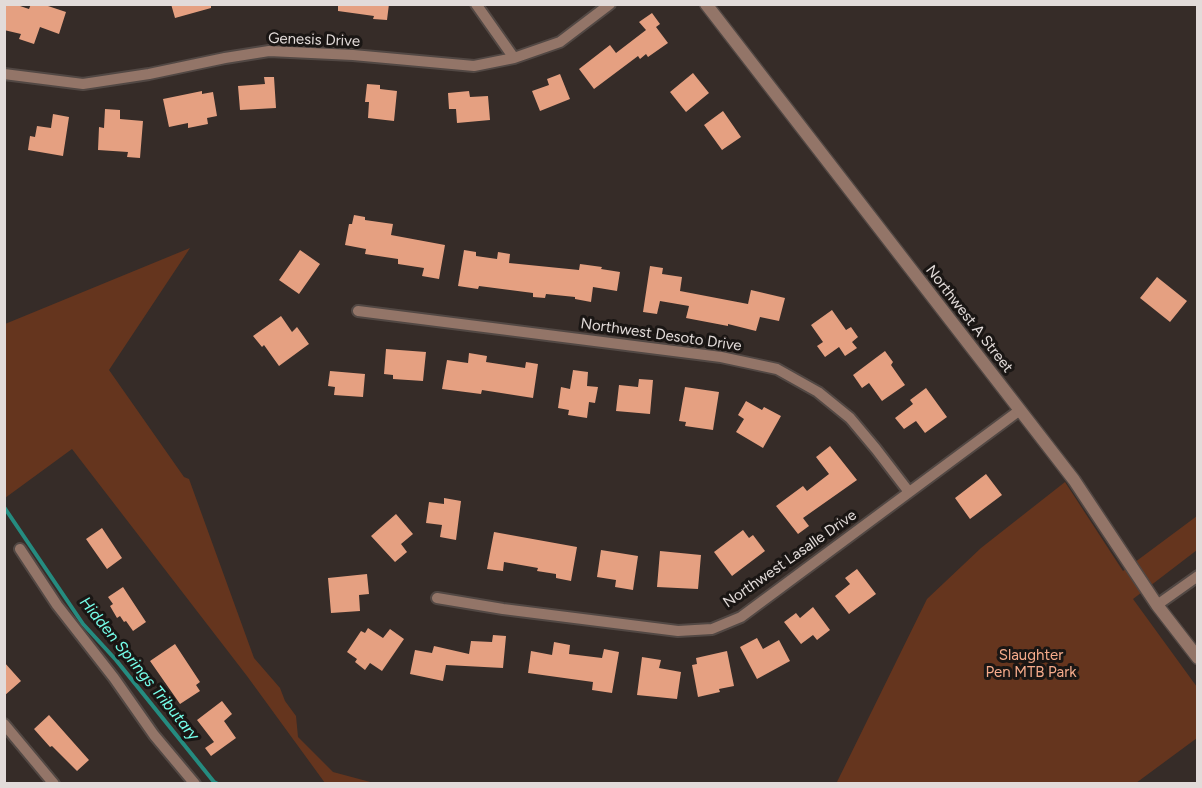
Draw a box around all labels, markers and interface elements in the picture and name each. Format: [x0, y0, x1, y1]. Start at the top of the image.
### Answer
street label: Genesis Drive [268, 29, 360, 51]
street label: Northwest A Street [921, 262, 1017, 376]
street label: Northwest Desoto Drive [579, 315, 743, 355]
street label: Northwest Lasalle Drive [720, 506, 860, 612]
water label: Hidden Springs Tributary [75, 593, 203, 745]
park label: Slaughter Pen MTB Park [985, 647, 1077, 682]

